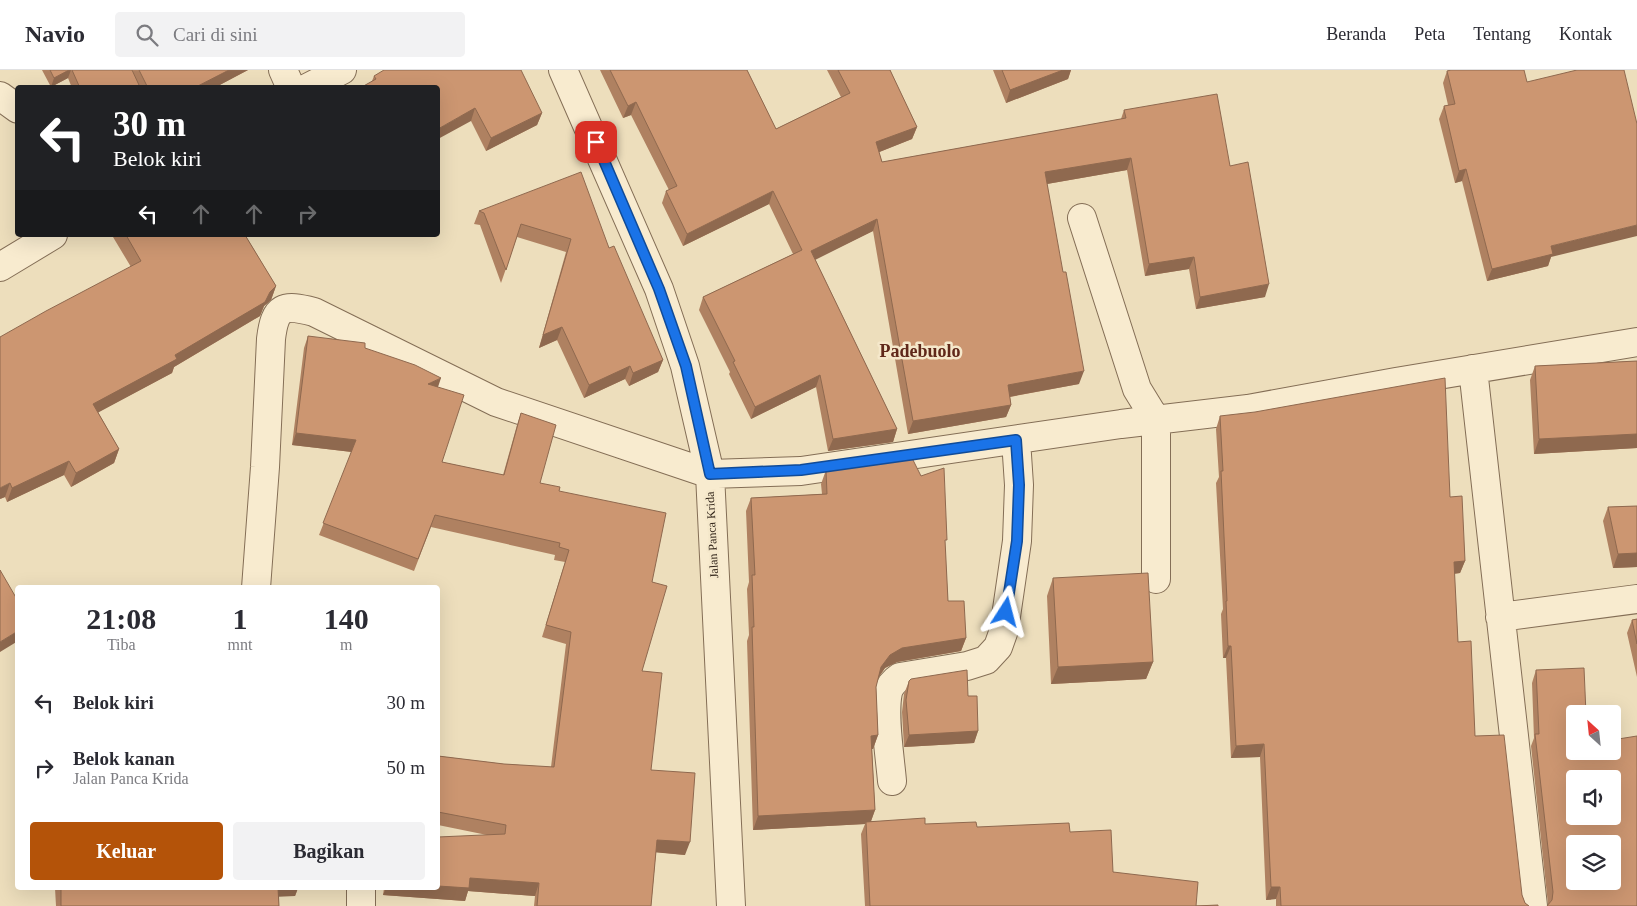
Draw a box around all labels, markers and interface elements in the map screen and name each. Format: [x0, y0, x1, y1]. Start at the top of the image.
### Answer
search box [115, 12, 465, 57]
text: Navio [25, 21, 85, 47]
icon: search [133, 21, 161, 49]
text: Cari di sini [173, 24, 257, 45]
text: Beranda [1326, 24, 1386, 44]
text: Peta [1414, 24, 1445, 44]
text: Tentang [1473, 24, 1531, 44]
text: Kontak [1559, 24, 1612, 44]
icon: left [30, 105, 95, 170]
text: 30 m [113, 105, 186, 144]
pin [575, 121, 617, 163]
icon: arrive [582, 128, 610, 156]
text: Belok kiri [113, 146, 202, 171]
icon: left [134, 200, 162, 228]
icon: ahead [187, 200, 215, 228]
icon: ahead [240, 200, 268, 228]
icon: right [293, 200, 321, 228]
district label: Padebuolo [879, 341, 961, 361]
street label: Jalan Panca Krida [703, 491, 721, 579]
position arrow [979, 585, 1031, 637]
text: 21:08 [86, 602, 156, 635]
text: 1 [232, 602, 247, 635]
text: 140 [324, 602, 369, 635]
text: Tiba [107, 636, 136, 653]
text: mnt [228, 636, 252, 653]
text: m [340, 636, 352, 653]
icon: left [30, 689, 58, 717]
text: Belok kiri [73, 692, 154, 713]
text: 30 m [386, 692, 425, 713]
north arrow [1566, 705, 1621, 760]
map controls [1566, 705, 1621, 890]
text: Belok kanan [73, 748, 175, 769]
icon: right [30, 754, 58, 782]
text: 50 m [386, 757, 425, 778]
text: Jalan Panca Krida [73, 770, 189, 787]
button: sound [1566, 770, 1621, 825]
button: Keluar [30, 822, 223, 880]
button: Bagikan [233, 822, 425, 880]
button: layers [1566, 835, 1621, 890]

